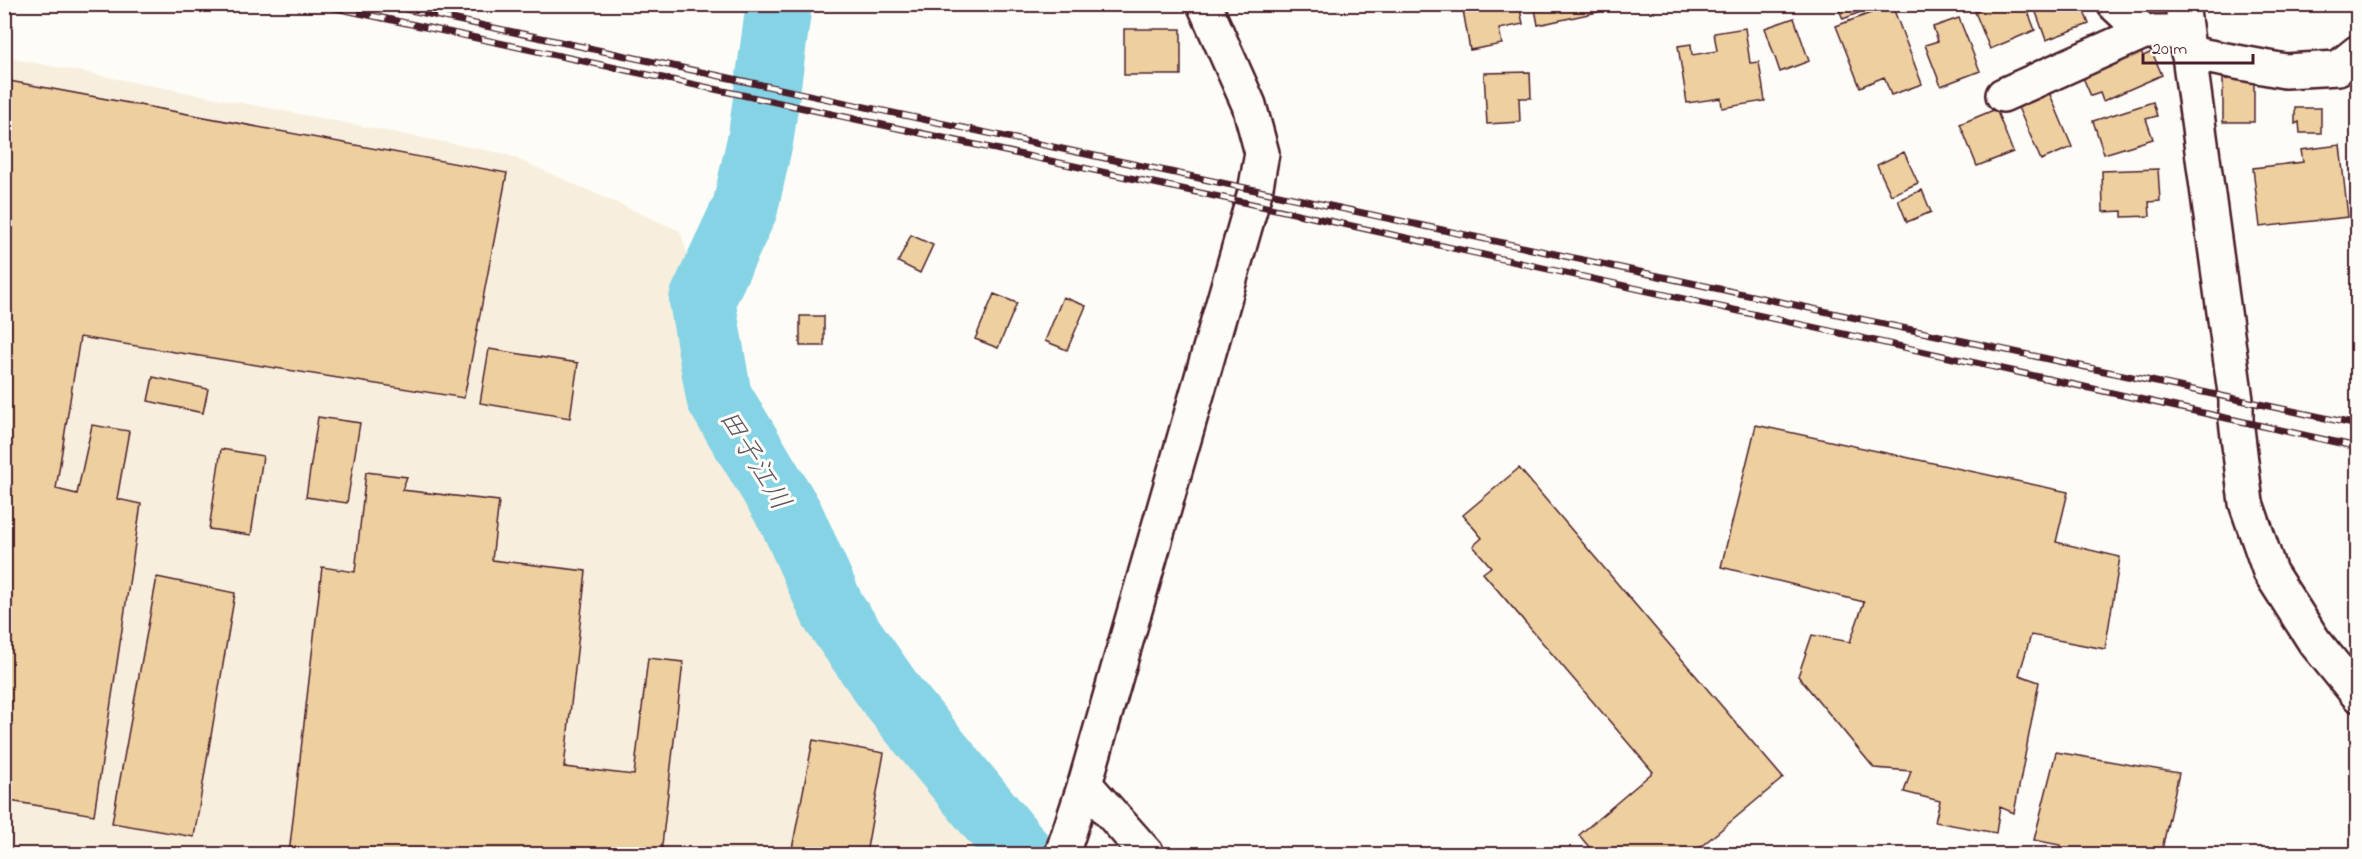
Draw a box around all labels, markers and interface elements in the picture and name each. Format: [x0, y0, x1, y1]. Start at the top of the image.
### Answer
scale bar [2143, 27, 2252, 65]
text: 20 m [2152, 37, 2187, 63]
water label: 田子江川 [707, 402, 799, 519]

